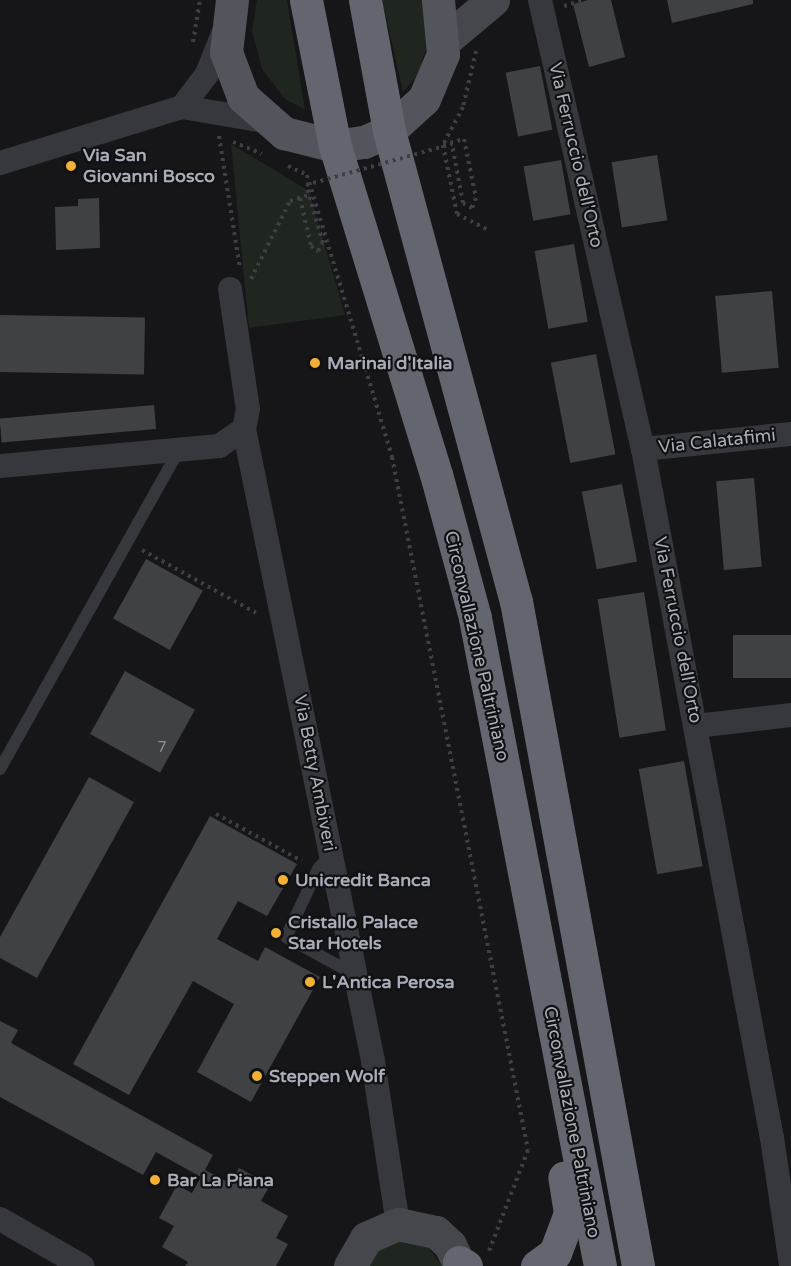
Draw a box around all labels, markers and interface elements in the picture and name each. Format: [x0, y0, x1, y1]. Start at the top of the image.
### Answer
street label: Via Ferruccio dell'Orto [544, 60, 608, 250]
place label: Via San Giovanni Bosco [83, 145, 215, 188]
marker: Via San Giovanni Bosco [64, 159, 78, 173]
place label: Marinai d'Italia [327, 352, 452, 374]
marker: Marinai d'Italia [308, 356, 322, 370]
street label: Via Calatafimi [657, 424, 777, 458]
street label: Circonvallazione Paltriniano [440, 529, 514, 763]
street label: Via Ferruccio dell'Orto [649, 535, 707, 725]
street label: Via Betty Ambiveri [289, 693, 341, 853]
house number: 7 [157, 739, 167, 757]
place label: Unicredit Banca [295, 869, 431, 891]
marker: Unicredit Banca [276, 873, 290, 887]
place label: Cristallo Palace Star Hotels [288, 912, 418, 954]
marker: Cristallo Palace Star Hotels [269, 926, 283, 940]
place label: L'Antica Perosa [322, 971, 455, 993]
marker: L'Antica Perosa [303, 975, 317, 989]
street label: Circonvallazione Paltriniano [539, 1004, 605, 1240]
place label: Steppen Wolf [269, 1065, 385, 1087]
marker: Steppen Wolf [250, 1069, 264, 1083]
place label: Bar La Piana [167, 1169, 274, 1191]
marker: Bar La Piana [148, 1173, 162, 1187]

